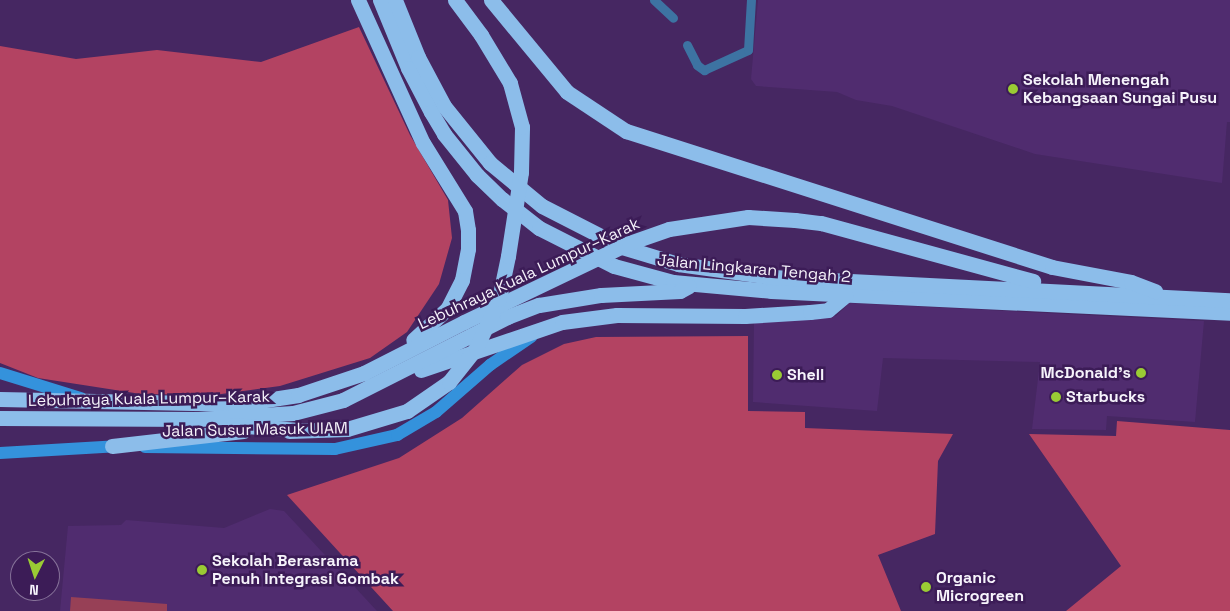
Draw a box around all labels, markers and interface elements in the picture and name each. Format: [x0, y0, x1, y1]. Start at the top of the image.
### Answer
place label: Sekolah Menengah Kebangsaan Sungai Pusu [1023, 70, 1217, 108]
marker: Sekolah Menengah Kebangsaan Sungai Pusu [1007, 83, 1019, 95]
street label: Lebuhraya Kuala Lumpur–Karak [415, 214, 643, 334]
street label: Jalan Lingkaran Tengah 2 [656, 251, 852, 287]
place label: McDonald's [1041, 363, 1131, 383]
place label: Shell [787, 365, 824, 385]
marker: McDonald's [1135, 367, 1147, 379]
marker: Shell [771, 369, 783, 381]
street label: Lebuhraya Kuala Lumpur–Karak [28, 387, 270, 411]
place label: Starbucks [1066, 387, 1145, 407]
marker: Starbucks [1050, 391, 1062, 403]
street label: Jalan Susur Masuk UIAM [162, 419, 348, 441]
north arrow [10, 551, 60, 601]
place label: Sekolah Berasrama Penuh Integrasi Gombak [212, 551, 399, 589]
marker: Sekolah Berasrama Penuh Integrasi Gombak [196, 564, 208, 576]
place label: Organic Microgreen [936, 568, 1024, 606]
text: N [29, 581, 39, 599]
marker: Organic Microgreen [920, 581, 932, 593]

